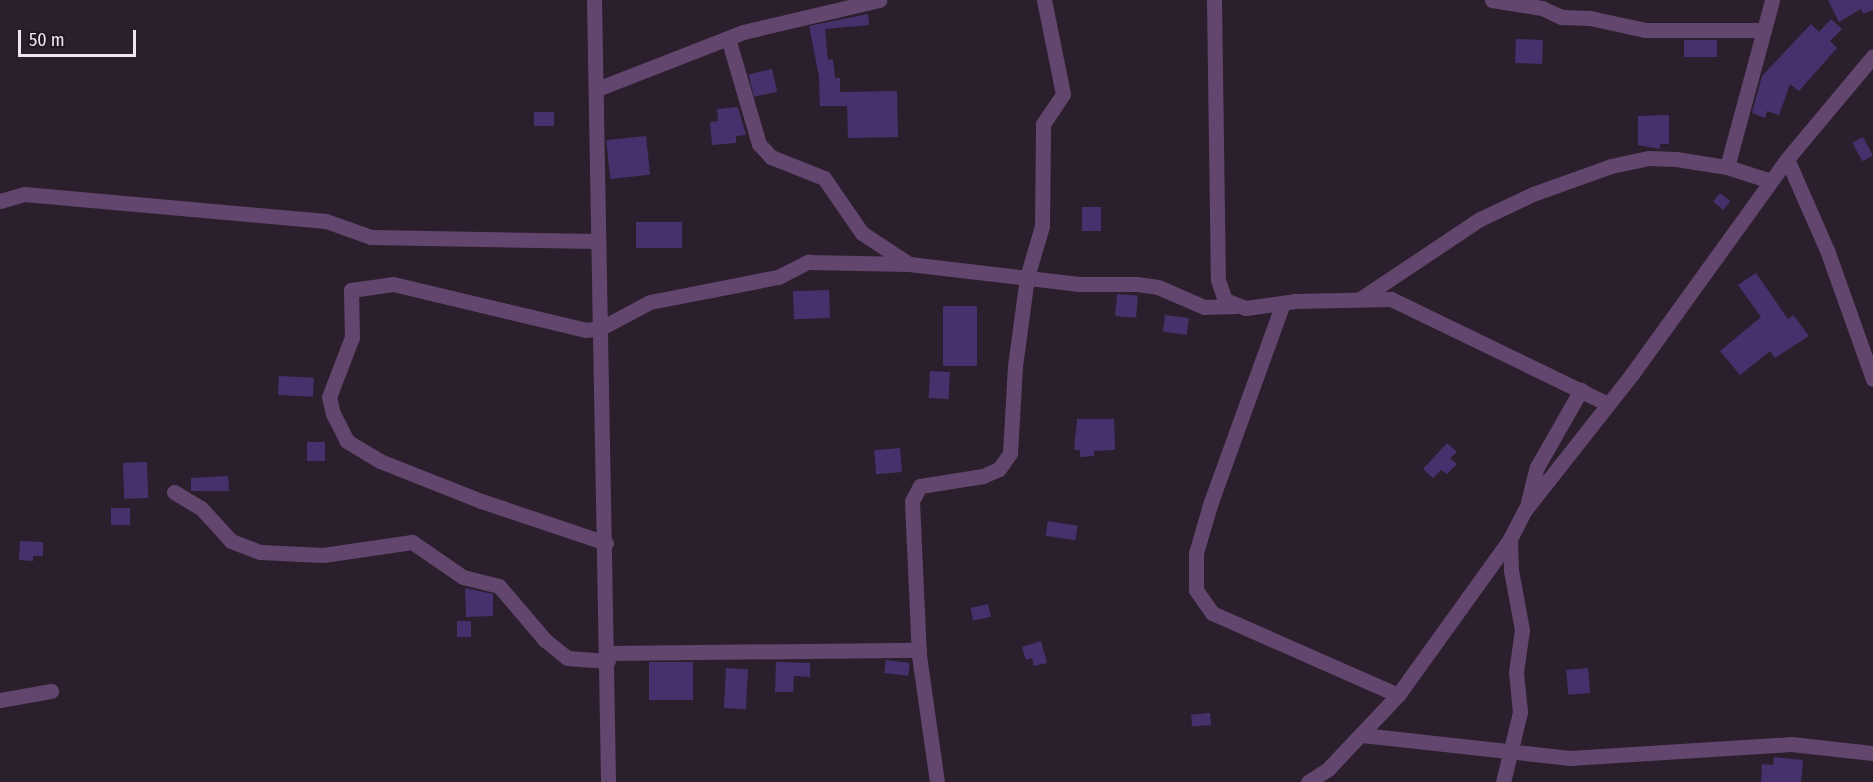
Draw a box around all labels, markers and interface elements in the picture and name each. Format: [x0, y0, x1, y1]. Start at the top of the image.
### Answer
scale bar [21, 18, 140, 56]
text: 50 m [29, 29, 65, 51]

